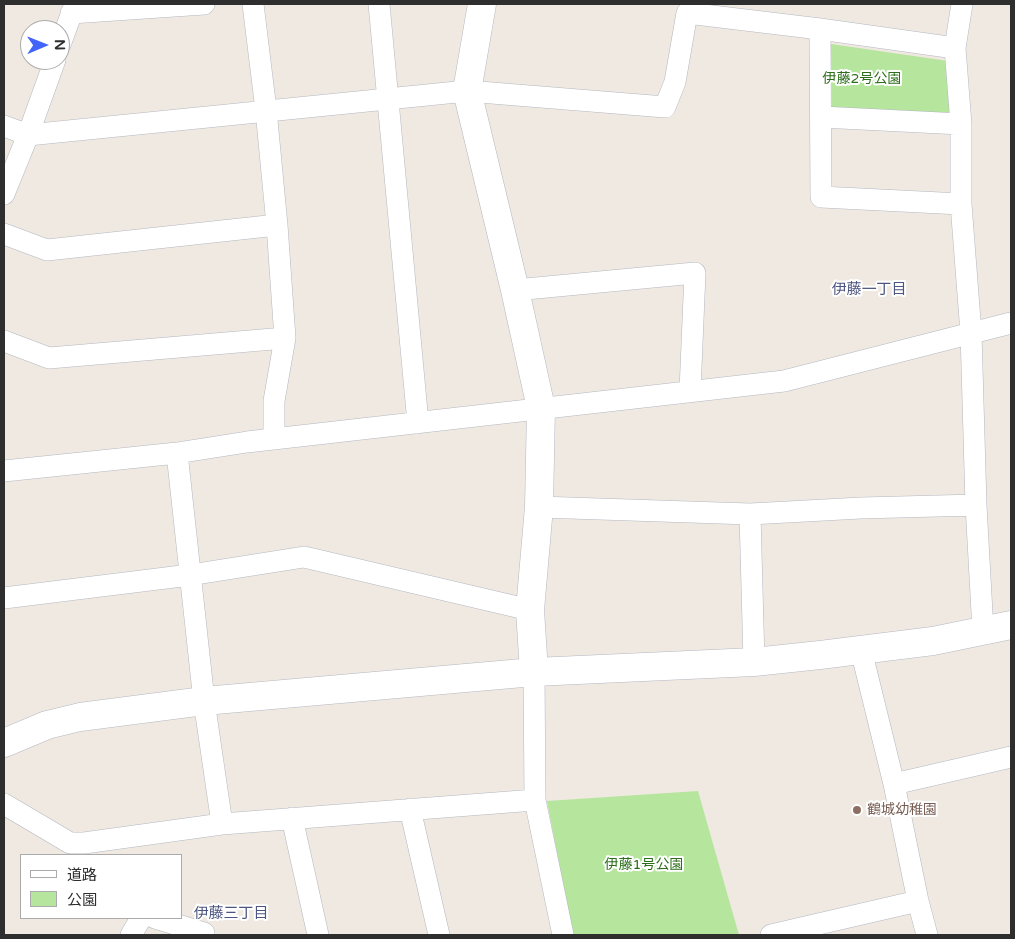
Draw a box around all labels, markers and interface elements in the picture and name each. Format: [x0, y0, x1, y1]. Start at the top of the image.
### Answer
north arrow [20, 20, 70, 70]
text: N [51, 39, 68, 51]
park label: 伊藤2号公園 [823, 71, 901, 87]
district label: 伊藤一丁目 [832, 281, 906, 299]
place label: 鶴城幼稚園 [867, 802, 937, 818]
marker: 鶴城幼稚園 [851, 804, 863, 816]
legend [20, 854, 182, 919]
park label: 伊藤1号公園 [605, 857, 683, 873]
text: 道路 [67, 866, 97, 884]
text: 公園 [67, 891, 97, 909]
district label: 伊藤三丁目 [194, 905, 268, 923]

